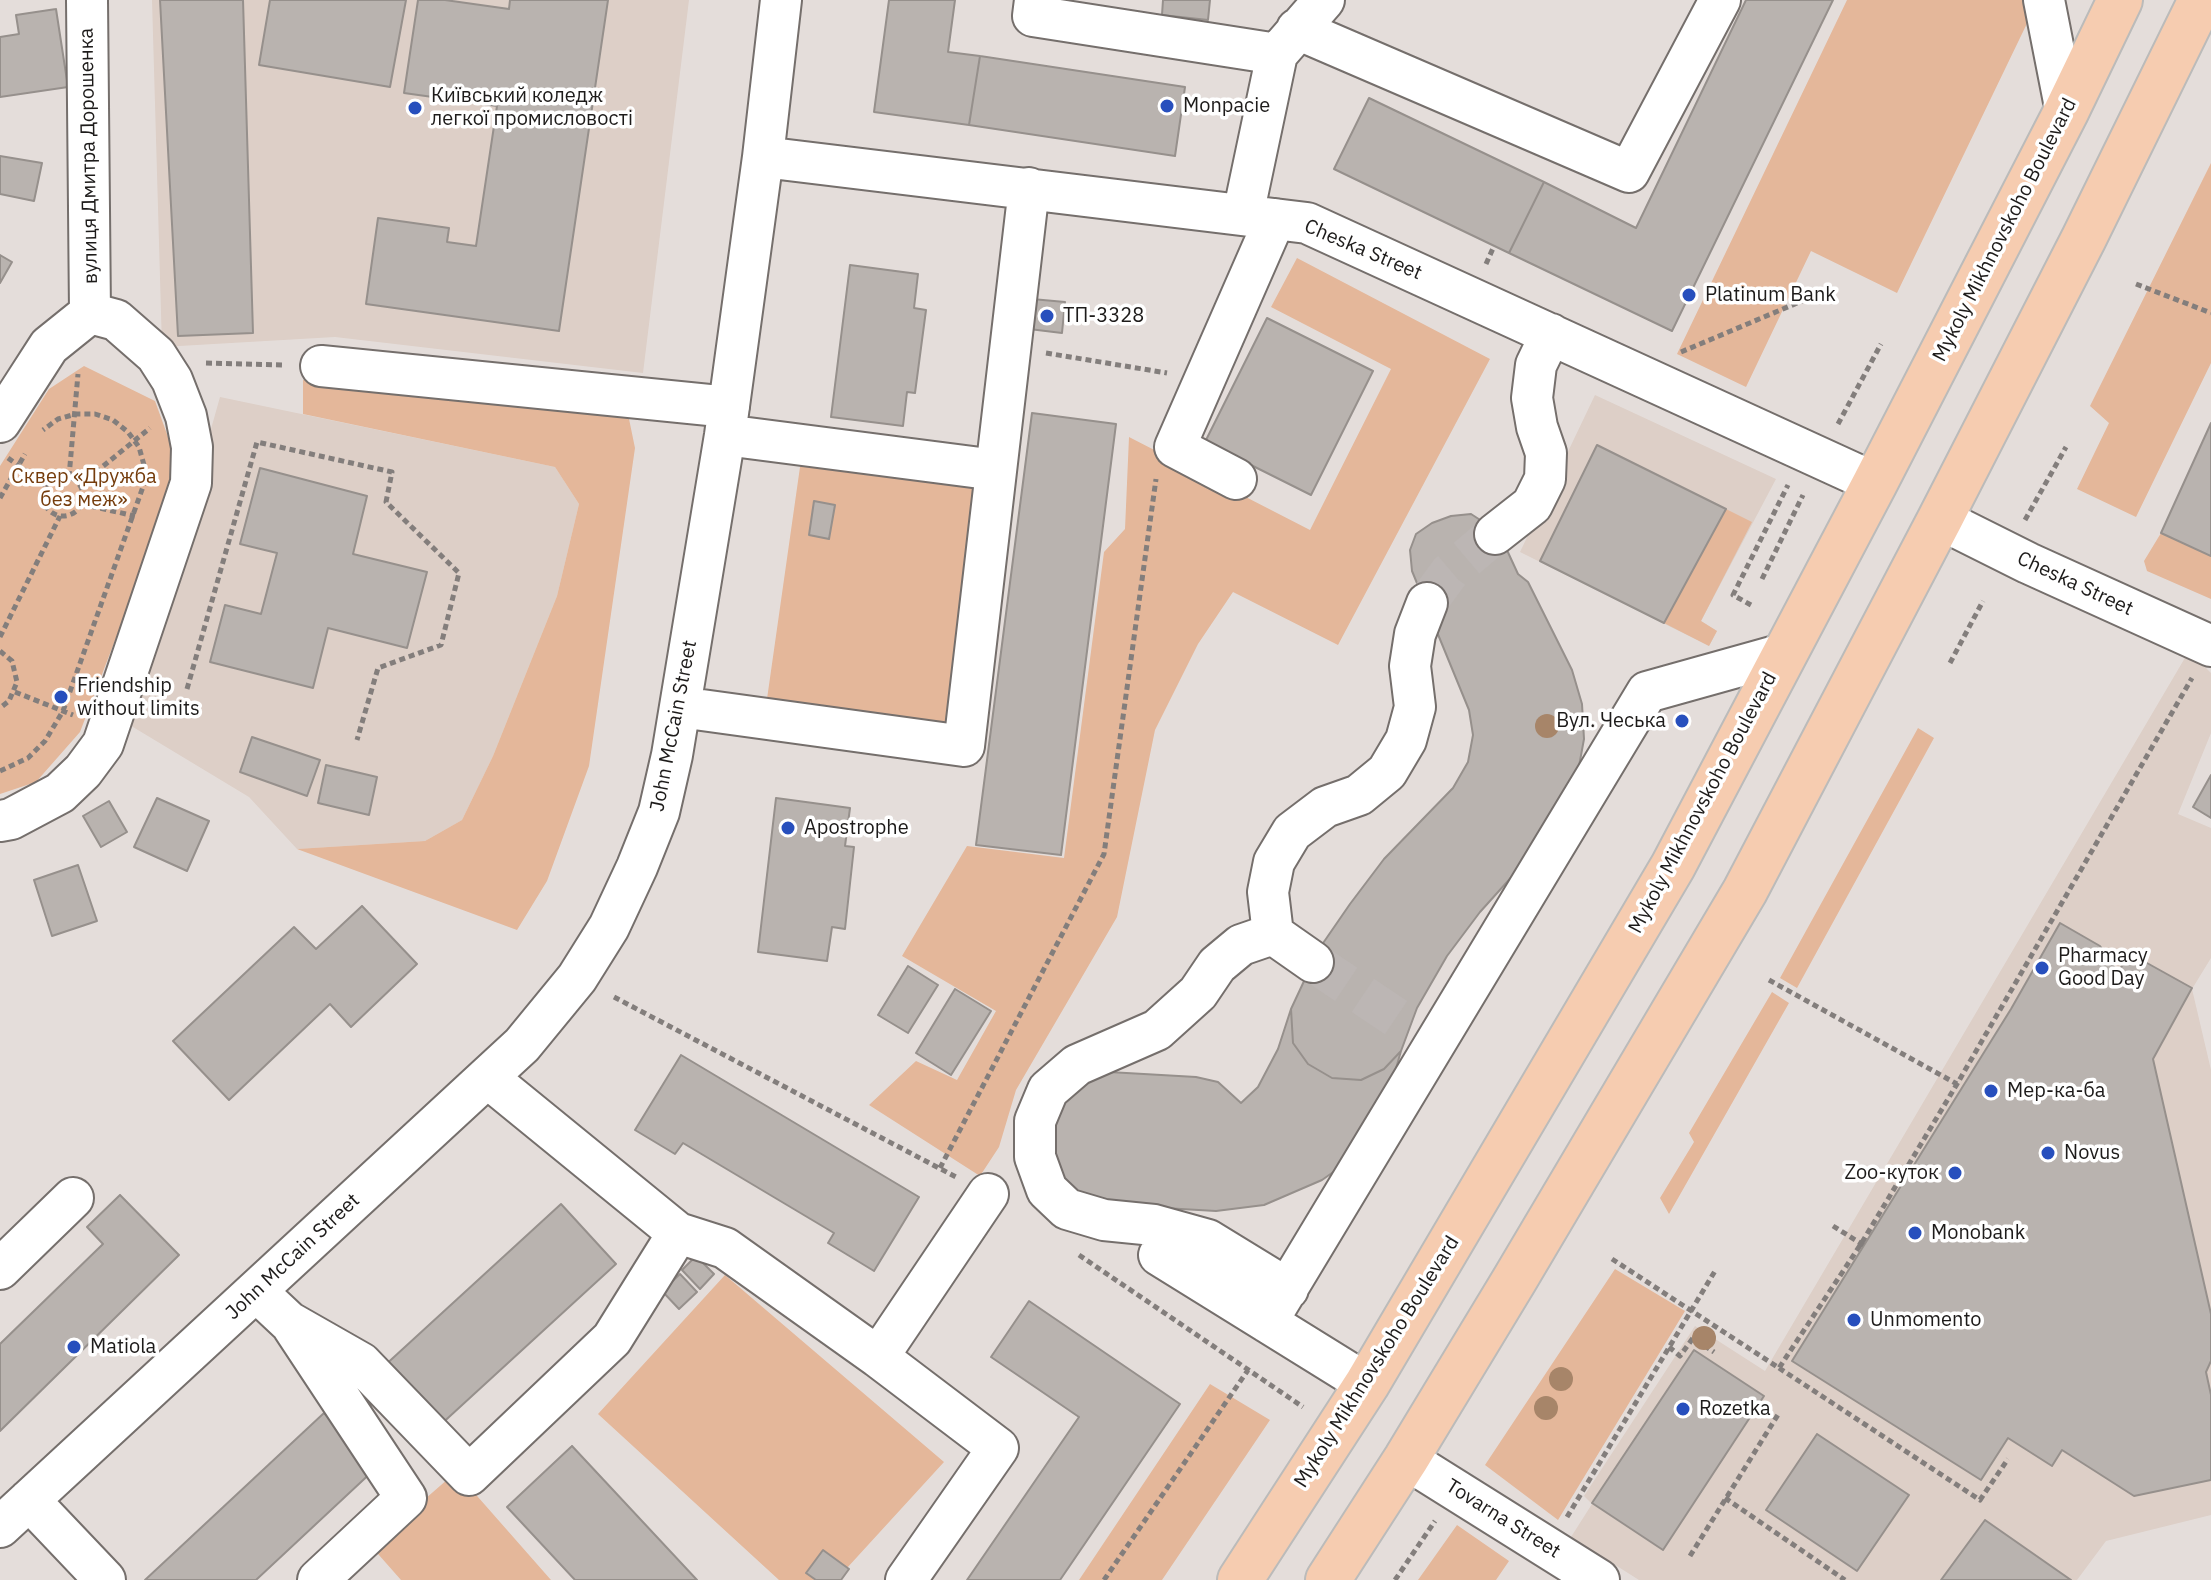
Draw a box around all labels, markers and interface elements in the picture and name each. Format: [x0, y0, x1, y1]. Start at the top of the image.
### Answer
street label: вулиця Дмитра Дорошенка [75, 28, 103, 284]
place label: Київський коледж легкої промисловості [431, 84, 633, 131]
place label: Monpacie [1183, 94, 1270, 118]
street label: Mykoly Mikhnovskoho Boulevard [1928, 94, 2082, 366]
marker: Monpacie [1158, 97, 1176, 115]
marker: Київський коледж легкої промисловості [406, 99, 424, 117]
street label: Cheska Street [1301, 214, 1425, 286]
place label: Platinum Bank [1705, 283, 1836, 307]
marker: Platinum Bank [1680, 286, 1698, 304]
place label: ТП-3328 [1063, 304, 1144, 328]
marker: ТП-3328 [1038, 307, 1056, 325]
park label: Сквер «Дружба без меж» [11, 465, 157, 512]
street label: Cheska Street [2013, 547, 2137, 621]
street label: John McCain Street [646, 638, 702, 814]
street label: Mykoly Mikhnovskoho Boulevard [1624, 668, 1782, 938]
place label: Friendship without limits [77, 674, 200, 721]
marker: Friendship without limits [52, 688, 70, 706]
place label: Вул. Чеська [1556, 709, 1666, 733]
marker: Вул. Чеська [1673, 712, 1691, 730]
place label: Apostrophe [804, 816, 909, 840]
marker: Apostrophe [779, 819, 797, 837]
place label: Pharmacy Good Day [2058, 944, 2148, 991]
marker: Pharmacy Good Day [2033, 959, 2051, 977]
place label: Мер-ка-ба [2007, 1079, 2105, 1103]
marker: Мер-ка-ба [1982, 1082, 2000, 1100]
place label: Novus [2064, 1141, 2120, 1165]
marker: Novus [2039, 1144, 2057, 1162]
place label: Zoo-куток [1844, 1161, 1939, 1185]
marker: Zoo-куток [1946, 1164, 1964, 1182]
street label: John McCain Street [221, 1189, 365, 1325]
place label: Monobank [1931, 1221, 2025, 1245]
marker: Monobank [1906, 1224, 1924, 1242]
street label: Mykoly Mikhnovskoho Boulevard [1289, 1232, 1465, 1492]
place label: Unmomento [1870, 1308, 1982, 1332]
marker: Unmomento [1845, 1311, 1863, 1329]
place label: Matiola [90, 1335, 156, 1359]
marker: Matiola [65, 1338, 83, 1356]
place label: Rozetka [1699, 1397, 1771, 1421]
marker: Rozetka [1674, 1400, 1692, 1418]
street label: Tovarna Street [1441, 1474, 1565, 1564]

